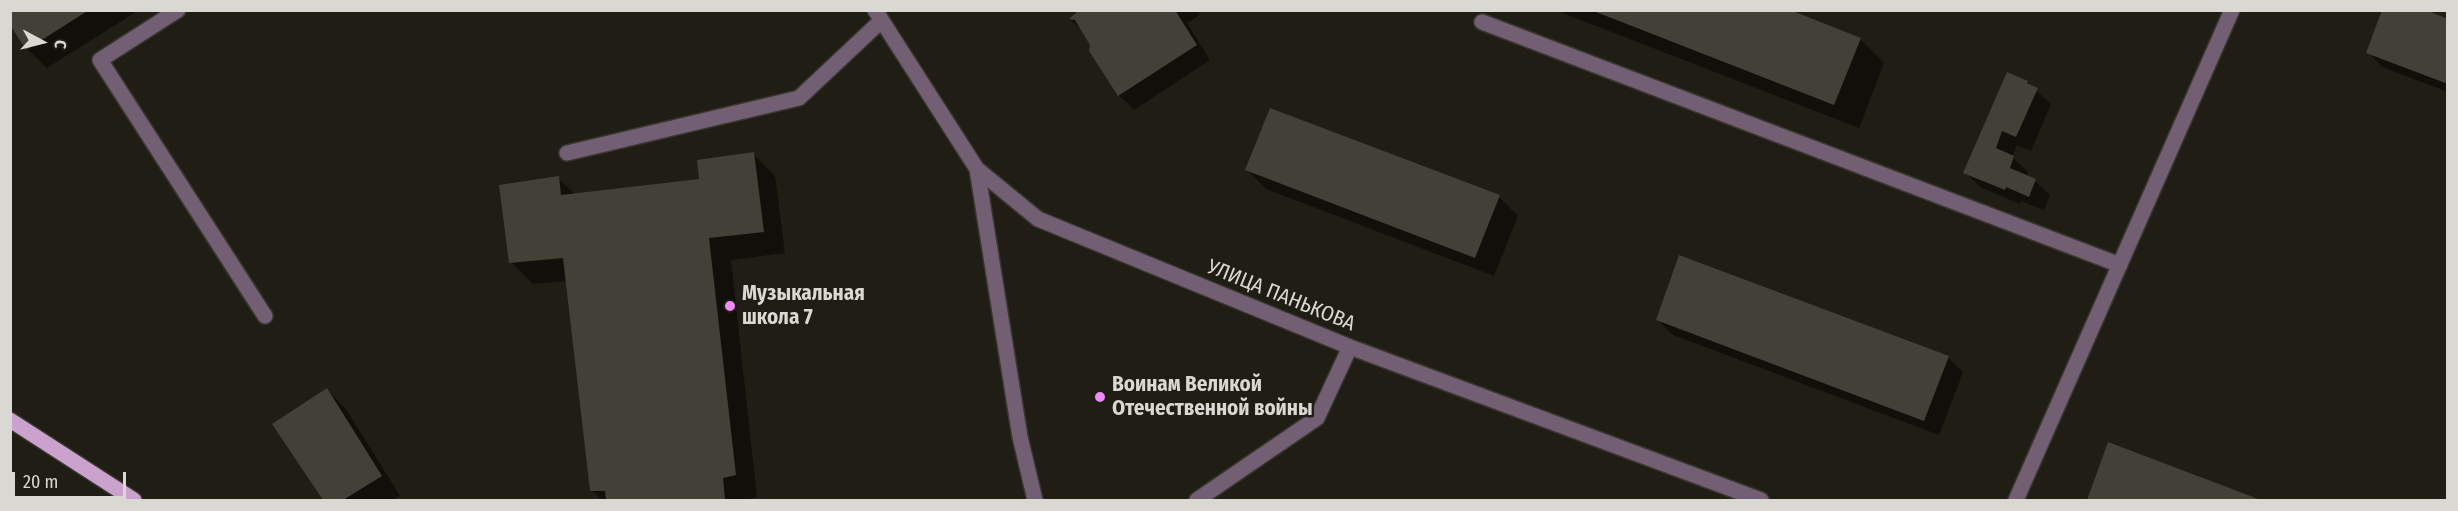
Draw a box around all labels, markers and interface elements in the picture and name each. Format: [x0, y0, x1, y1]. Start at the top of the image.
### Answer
north arrow [12, 12, 72, 72]
text: С [50, 39, 70, 50]
street label: УЛИЦА ПАНЬКОВА [1203, 255, 1359, 337]
place label: Музыкальная школа 7 [742, 281, 865, 331]
marker: Музыкальная школа 7 [723, 299, 737, 313]
place label: Воинам Великой Отечественной войны [1112, 372, 1313, 422]
marker: Воинам Великой Отечественной войны [1093, 390, 1107, 404]
scale bar [15, 460, 129, 498]
text: 20 m [23, 471, 58, 493]

